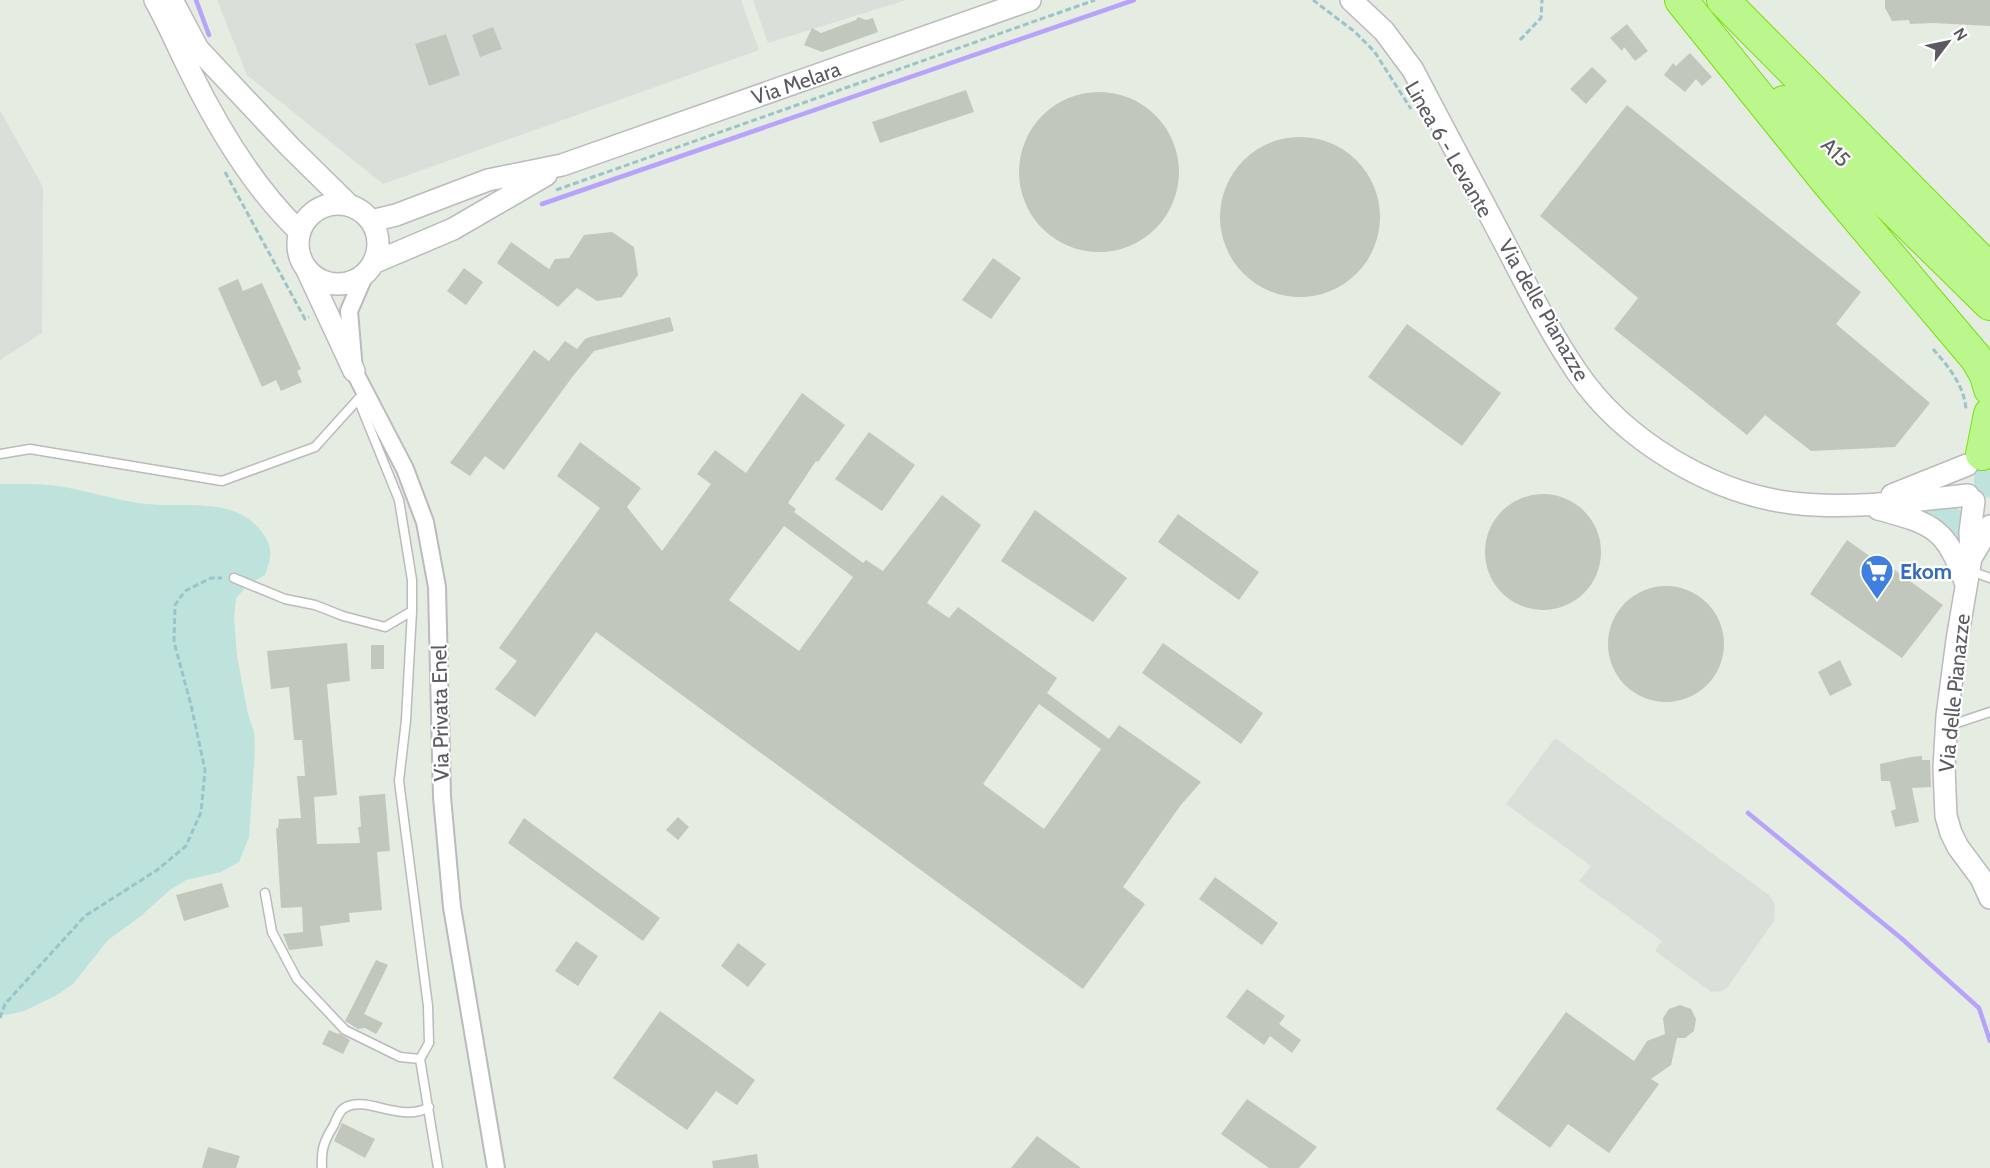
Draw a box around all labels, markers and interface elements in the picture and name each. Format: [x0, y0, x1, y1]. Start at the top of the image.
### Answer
north arrow [1918, 12, 1978, 72]
text: N [1949, 24, 1971, 44]
street label: Via Melara [748, 56, 844, 110]
street label: Linea 6 - Levante [1400, 76, 1498, 222]
street label: A15 [1816, 132, 1856, 172]
street label: Via delle Pianazze [1493, 235, 1595, 385]
supermarket icon: Ekom [1859, 553, 1895, 600]
place label: Ekom [1900, 559, 1952, 584]
street label: Via delle Pianazze [1933, 612, 1975, 773]
street label: Via Privata Enel [426, 644, 454, 782]

